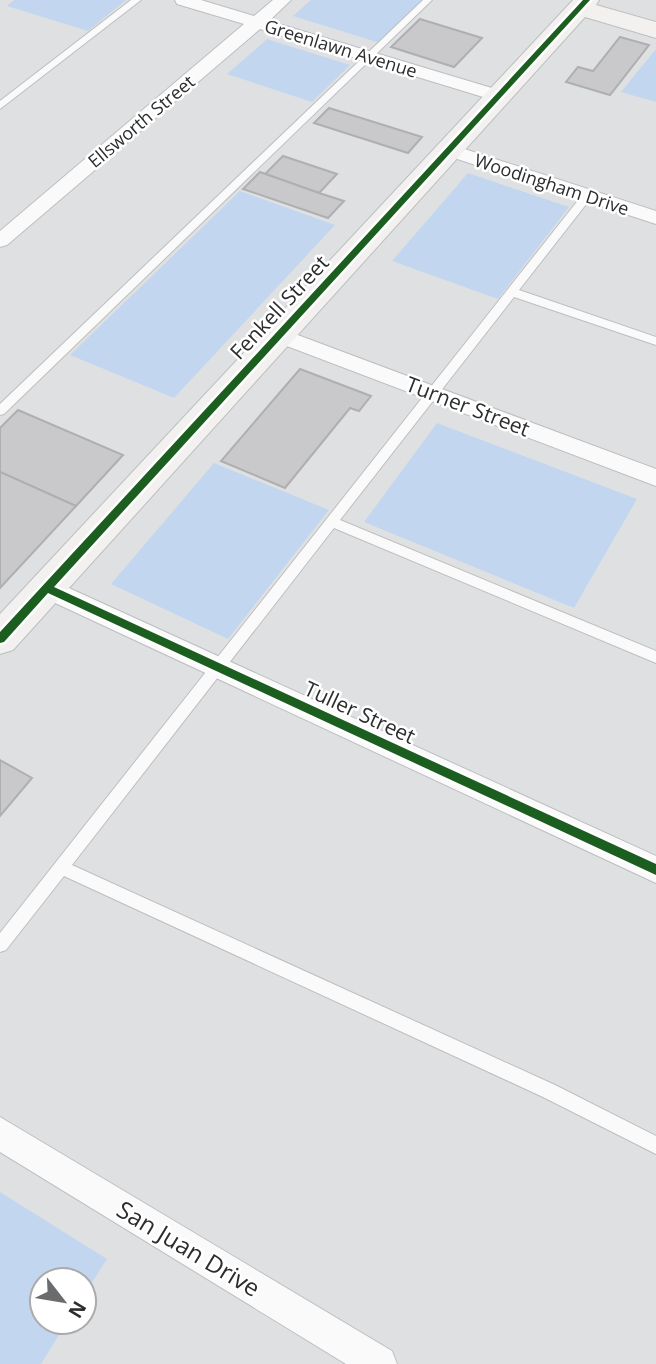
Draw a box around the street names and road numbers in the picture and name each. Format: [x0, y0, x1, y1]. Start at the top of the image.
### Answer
street label: Greenlawn Avenue [262, 13, 420, 83]
street label: Ellsworth Street [83, 69, 199, 173]
street label: Woodingham Drive [472, 148, 632, 220]
street label: Fenkell Street [223, 249, 335, 365]
street label: Turner Street [402, 370, 534, 442]
street label: Tuller Street [300, 674, 420, 750]
street label: San Juan Drive [111, 1192, 267, 1304]

